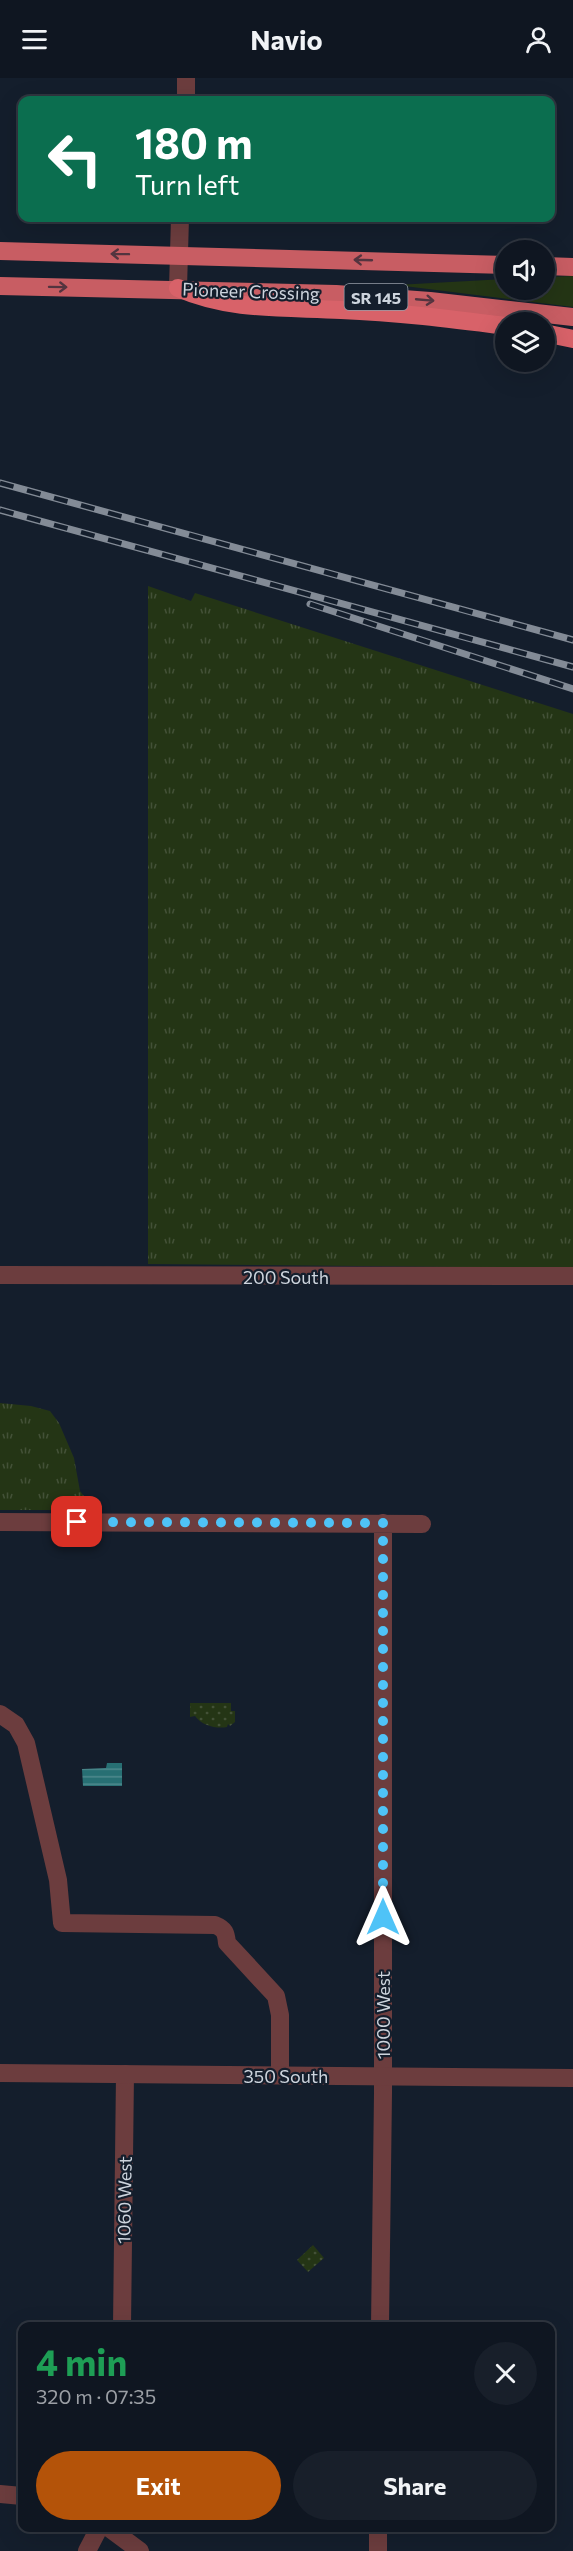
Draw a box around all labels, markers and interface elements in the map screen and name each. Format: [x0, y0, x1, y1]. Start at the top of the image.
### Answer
icon: menu [18, 23, 51, 56]
text: Navio [250, 23, 323, 56]
icon: person [522, 23, 555, 56]
text: 180 m [135, 116, 253, 168]
icon: left [36, 120, 114, 198]
text: Turn left [135, 168, 239, 201]
map controls [495, 240, 555, 372]
button: sound [495, 240, 555, 300]
one-way arrow [110, 248, 130, 260]
one-way arrow [354, 255, 374, 266]
street label: Pioneer Crossing [182, 278, 320, 304]
one-way arrow [48, 281, 68, 293]
road number: SR 145 [344, 284, 407, 310]
one-way arrow [415, 295, 434, 306]
button: layers [495, 312, 555, 372]
street label: 200 South [243, 1266, 329, 1288]
pin [51, 1496, 102, 1547]
icon: arrive [60, 1505, 93, 1538]
position arrow [351, 1885, 415, 1949]
street label: 1000 West [372, 1971, 394, 2059]
street label: 350 South [244, 2065, 328, 2087]
street label: 1060 West [112, 2156, 136, 2244]
text: 4 min [36, 2339, 127, 2383]
button: close [474, 2342, 537, 2405]
text: 320 m · 07:35 [36, 2384, 156, 2408]
button: Exit [36, 2451, 281, 2520]
button: Share [293, 2451, 537, 2520]

